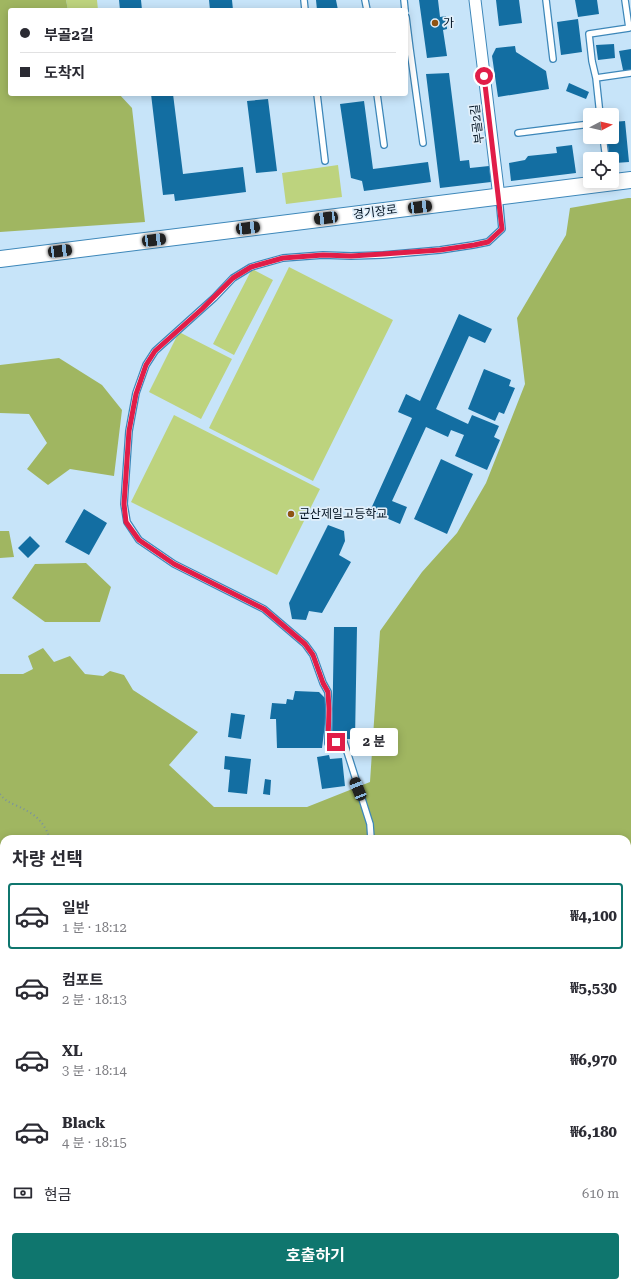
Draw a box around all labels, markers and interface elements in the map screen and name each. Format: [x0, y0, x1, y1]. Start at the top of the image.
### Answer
place label: 가 [443, 16, 454, 30]
marker: 가 [430, 18, 440, 28]
text: 부골2길 [44, 26, 94, 44]
text: 도착지 [44, 64, 85, 82]
route start [475, 67, 493, 85]
street label: 부골2길 [468, 103, 486, 145]
north arrow [583, 108, 619, 144]
map controls [583, 108, 619, 188]
button: locate [583, 152, 619, 188]
car [407, 200, 433, 214]
street label: 경기장로 [352, 202, 398, 222]
car [313, 211, 339, 225]
car [235, 221, 261, 235]
car [141, 233, 167, 247]
car [47, 244, 73, 258]
place label: 군산제일고등학교 [299, 507, 387, 521]
marker: 군산제일고등학교 [286, 509, 296, 519]
callout: 2 분 [350, 728, 398, 756]
route end [327, 733, 345, 751]
text: 2 분 [363, 734, 385, 749]
car [348, 776, 368, 802]
text: 차량 선택 [12, 848, 83, 869]
icon: car [14, 898, 50, 934]
text: 일반 [62, 899, 90, 917]
text: ₩4,100 [570, 907, 617, 925]
text: 1 분 · 18:12 [62, 920, 127, 935]
icon: car [14, 970, 50, 1006]
text: 컴포트 [62, 971, 103, 989]
text: ₩5,530 [570, 979, 617, 997]
text: 2 분 · 18:13 [62, 992, 127, 1007]
icon: car [14, 1042, 50, 1078]
text: XL [62, 1042, 83, 1060]
text: ₩6,970 [570, 1051, 617, 1069]
text: 3 분 · 18:14 [62, 1063, 127, 1078]
icon: car [14, 1114, 50, 1150]
text: Black [62, 1114, 105, 1132]
text: ₩6,180 [570, 1123, 617, 1141]
text: 4 분 · 18:15 [62, 1135, 127, 1150]
icon: cash [12, 1182, 34, 1204]
text: 현금 [44, 1186, 72, 1204]
text: 610 m [582, 1186, 619, 1201]
button: 호출하기 [12, 1233, 619, 1279]

